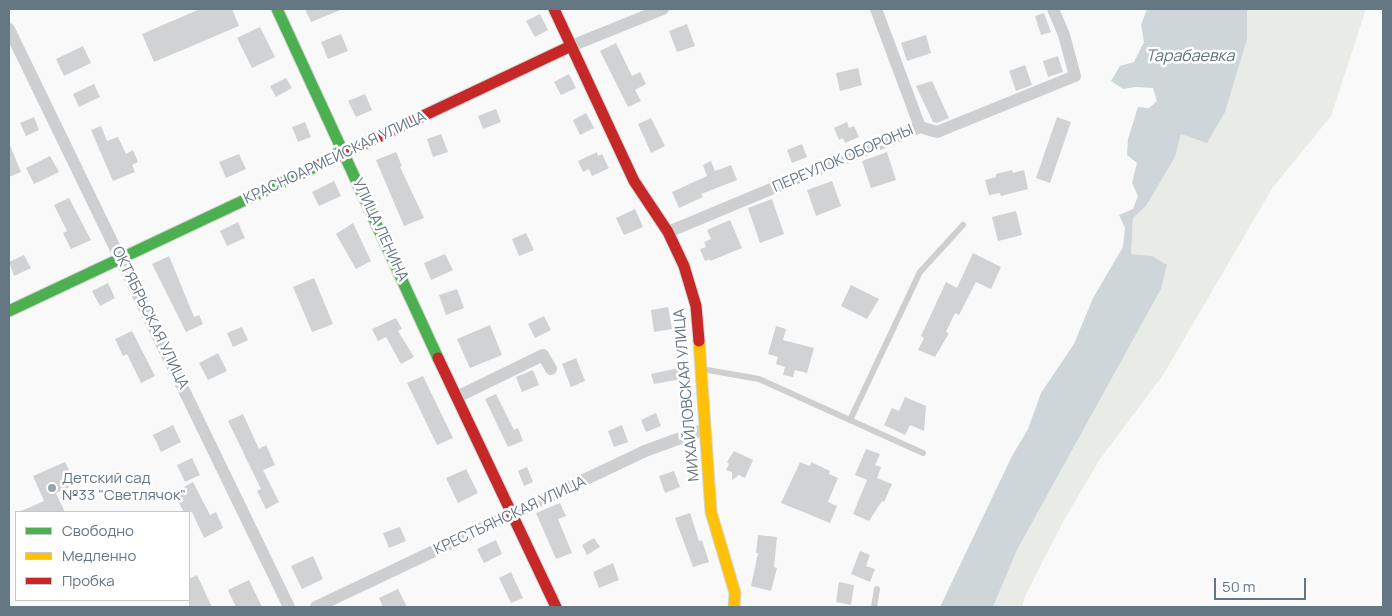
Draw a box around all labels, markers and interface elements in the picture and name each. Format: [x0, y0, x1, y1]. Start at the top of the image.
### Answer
water label: Тарабаевка [1146, 47, 1234, 67]
street label: КРАСНОАРМЕЙСКАЯ УЛИЦА [241, 108, 429, 208]
street label: ПЕРЕУЛОК ОБОРОНЫ [770, 121, 916, 197]
street label: УЛИЦА ЛЕНИНА [348, 176, 412, 284]
street label: ОКТЯБРЬСКАЯ УЛИЦА [108, 244, 192, 392]
street label: МИХАЙЛОВСКАЯ УЛИЦА [670, 308, 704, 482]
place label: Детский сад №33 "Светлячок" [62, 470, 186, 505]
street label: КРЕСТЬЯНСКАЯ УЛИЦА [431, 473, 589, 559]
marker: Детский сад №33 "Светлячок" [46, 482, 58, 494]
legend [15, 511, 190, 601]
text: Свободно [62, 520, 134, 541]
text: Медленно [62, 545, 136, 566]
scale bar [1217, 568, 1310, 600]
text: Пробка [62, 570, 115, 591]
text: 50 m [1222, 576, 1256, 597]

